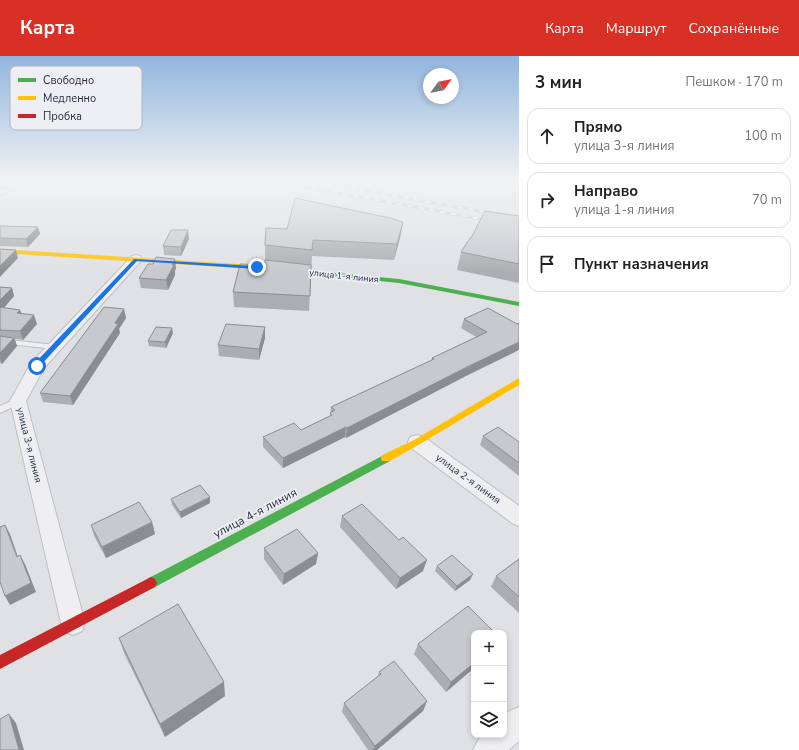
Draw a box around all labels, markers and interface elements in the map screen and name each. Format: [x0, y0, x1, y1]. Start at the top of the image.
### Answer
text: Карта [20, 15, 75, 41]
text: Карта [545, 19, 584, 38]
text: Маршрут [606, 19, 667, 38]
text: Сохранённые [689, 19, 779, 38]
legend [10, 66, 142, 130]
north arrow [423, 68, 459, 104]
text: 3 мин [535, 71, 582, 94]
text: Свободно [43, 73, 94, 88]
text: Пешком · 170 m [685, 73, 783, 91]
text: Медленно [43, 91, 96, 106]
text: Пробка [43, 109, 82, 124]
text: Прямо [574, 117, 622, 137]
icon: ahead [536, 125, 558, 147]
text: 100 m [744, 127, 782, 145]
text: улица 3-я линия [574, 137, 675, 155]
text: Направо [574, 181, 638, 201]
icon: right [536, 189, 558, 211]
text: 70 m [752, 191, 782, 209]
text: улица 1-я линия [574, 201, 675, 219]
icon: arrive [536, 253, 558, 275]
text: Пункт назначения [574, 254, 709, 274]
route end [248, 258, 266, 276]
street label: улица 1-я линия [309, 266, 379, 286]
route start [28, 357, 46, 375]
street label: улица 3-я линия [13, 406, 45, 484]
street label: улица 2-я линия [433, 451, 503, 507]
street label: улица 4-я линия [210, 484, 300, 542]
map controls [471, 630, 507, 738]
button: + [471, 630, 507, 666]
button: − [471, 666, 507, 702]
button: layers [471, 702, 507, 738]

